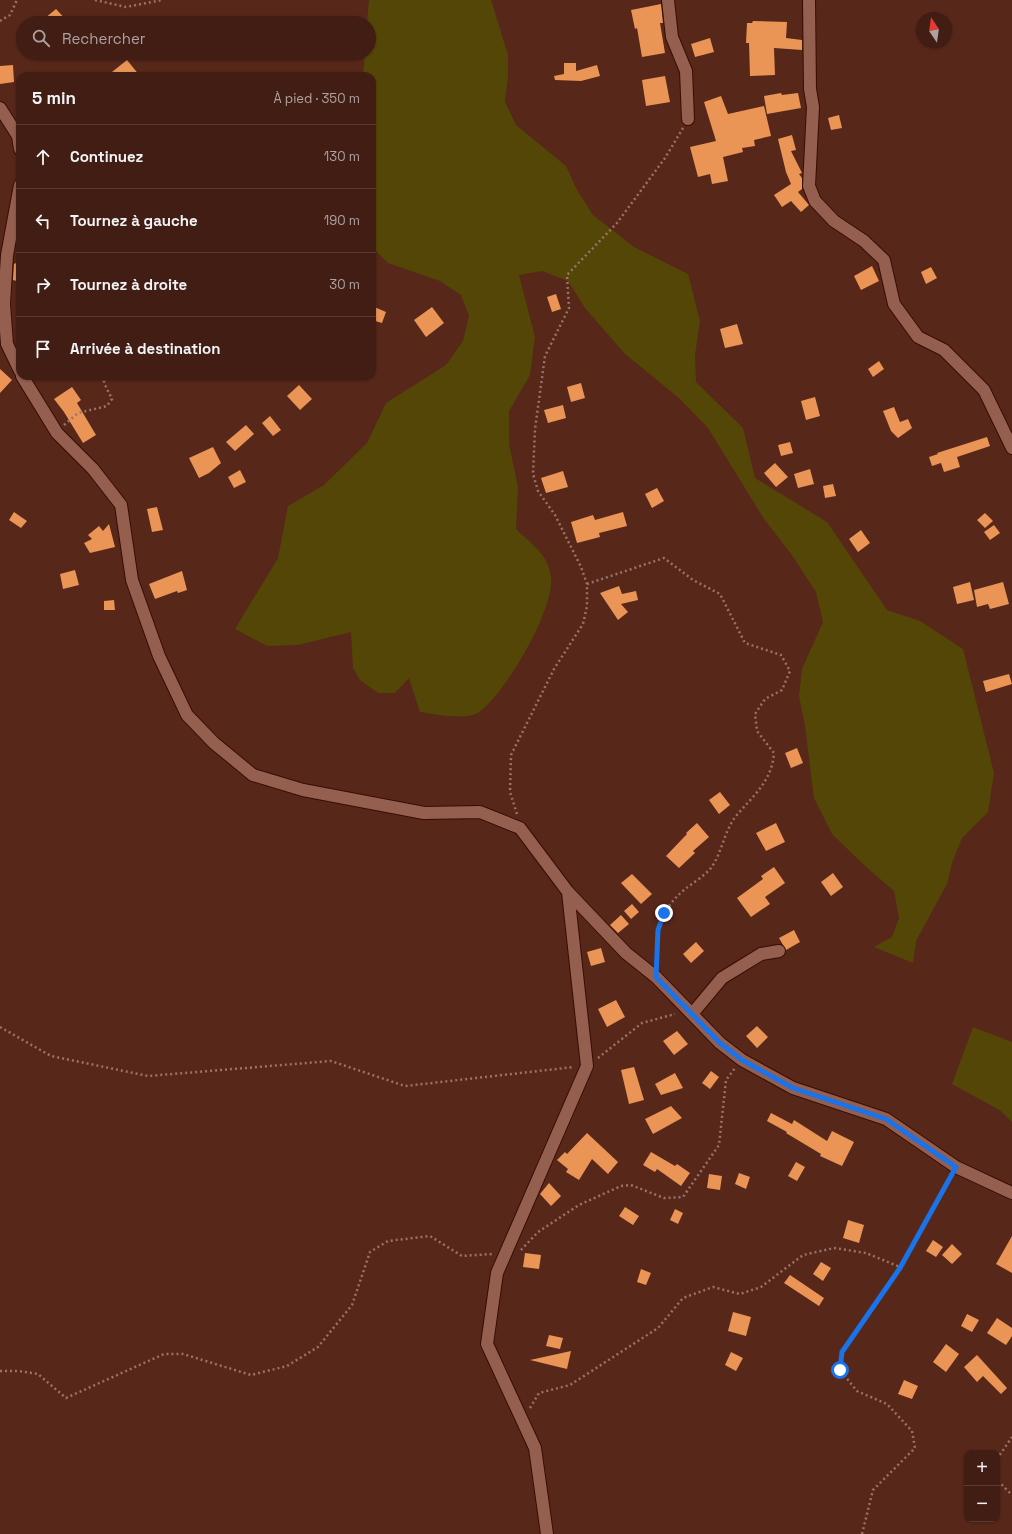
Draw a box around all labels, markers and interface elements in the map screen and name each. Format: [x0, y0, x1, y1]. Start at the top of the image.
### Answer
north arrow [916, 12, 952, 48]
search box [16, 16, 376, 60]
icon: search [30, 27, 52, 49]
text: Rechercher [62, 29, 145, 48]
text: 5 min [32, 87, 76, 109]
text: À pied · 350 m [273, 90, 360, 107]
icon: ahead [32, 146, 54, 168]
text: Continuez [70, 147, 143, 166]
text: 130 m [324, 148, 360, 165]
icon: left [32, 210, 54, 232]
text: Tournez à gauche [70, 211, 198, 230]
text: 190 m [324, 212, 360, 229]
icon: right [32, 274, 54, 296]
text: Tournez à droite [70, 275, 187, 294]
text: 30 m [329, 276, 360, 293]
icon: arrive [32, 338, 54, 360]
text: Arrivée à destination [70, 339, 220, 358]
route end [655, 904, 673, 922]
route start [831, 1361, 849, 1379]
map controls [964, 1450, 1000, 1522]
button: + [964, 1450, 1000, 1486]
button: − [964, 1486, 1000, 1522]

